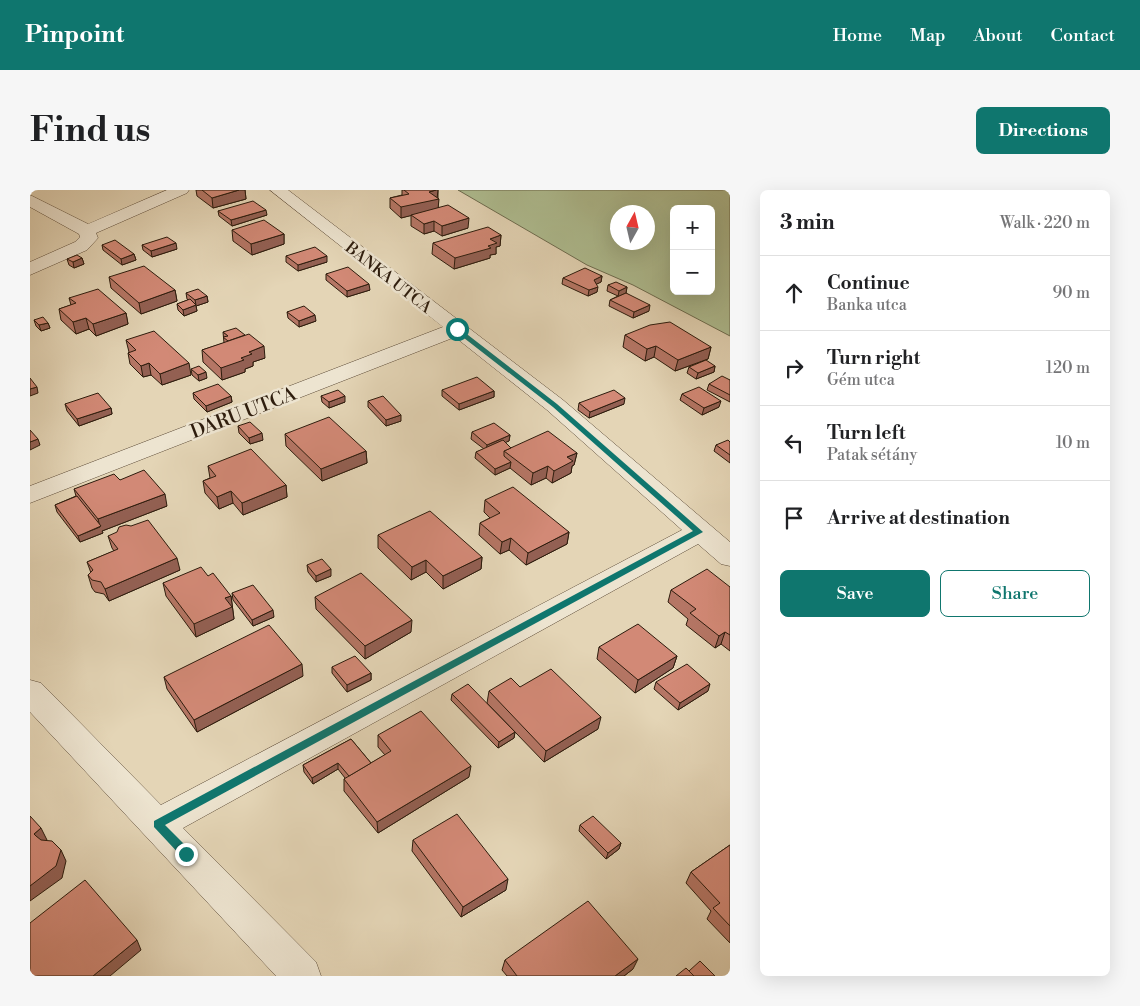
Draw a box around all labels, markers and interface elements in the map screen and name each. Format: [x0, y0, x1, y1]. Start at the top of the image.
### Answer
text: Pinpoint [25, 20, 124, 50]
text: Home [833, 24, 882, 47]
text: Map [910, 24, 946, 47]
text: About [974, 24, 1023, 47]
text: Contact [1051, 24, 1115, 47]
button: Directions [976, 107, 1110, 154]
text: Find us [30, 109, 150, 152]
north arrow [610, 205, 655, 250]
map controls [670, 205, 715, 295]
button: + [670, 205, 715, 250]
text: 3 min [780, 210, 835, 236]
text: Walk · 220 m [1000, 213, 1090, 233]
street label: BANKA UTCA [340, 237, 436, 318]
button: − [670, 250, 715, 295]
text: Continue [827, 271, 910, 295]
icon: ahead [780, 279, 808, 307]
text: 90 m [1052, 283, 1090, 303]
text: Banka utca [827, 295, 907, 315]
route start [446, 318, 469, 341]
text: Turn right [827, 346, 920, 370]
icon: right [780, 354, 808, 382]
text: 120 m [1046, 358, 1090, 378]
text: Gém utca [827, 370, 895, 390]
street label: DARU UTCA [187, 381, 301, 444]
text: Turn left [827, 421, 906, 445]
icon: left [780, 429, 808, 457]
text: 10 m [1056, 433, 1090, 453]
text: Patak sétány [827, 445, 917, 465]
icon: arrive [780, 504, 808, 532]
text: Arrive at destination [827, 506, 1010, 530]
button: Save [780, 570, 930, 617]
button: Share [940, 570, 1090, 617]
route end [175, 843, 198, 866]

